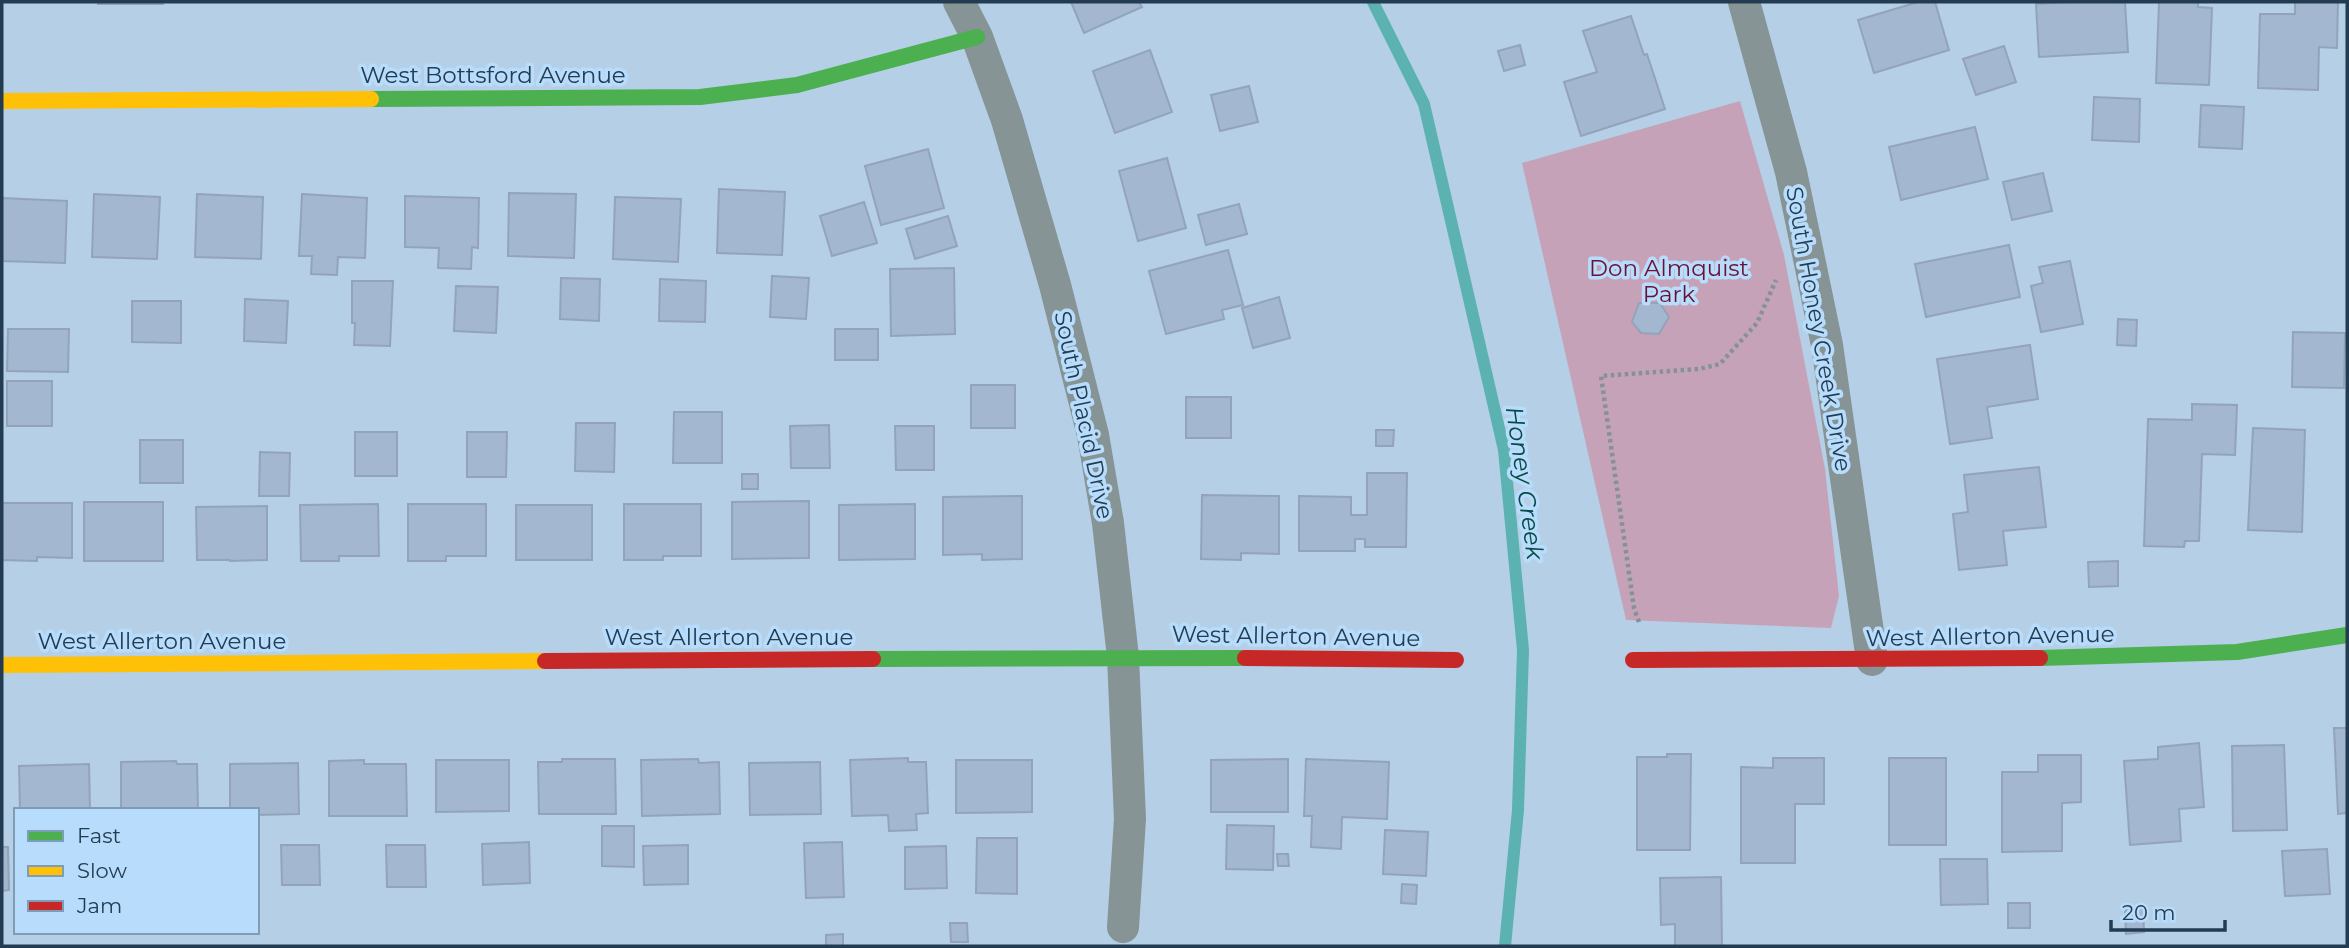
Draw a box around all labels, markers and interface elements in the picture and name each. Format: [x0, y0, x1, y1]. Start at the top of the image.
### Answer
street label: West Bottsford Avenue [360, 61, 626, 89]
street label: South Honey Creek Drive [1780, 184, 1858, 474]
park label: Don Almquist Park [1589, 254, 1749, 308]
street label: South Placid Drive [1048, 308, 1120, 522]
water label: Honey Creek [1500, 405, 1550, 563]
street label: West Allerton Avenue [1171, 620, 1421, 652]
street label: West Allerton Avenue [1865, 620, 2115, 652]
street label: West Allerton Avenue [605, 623, 853, 651]
street label: West Allerton Avenue [38, 627, 286, 655]
legend [14, 808, 259, 934]
text: Fast [77, 823, 121, 848]
text: Slow [77, 858, 127, 883]
scale bar [2111, 888, 2225, 932]
text: Jam [76, 893, 122, 918]
text: 20 m [2122, 900, 2176, 925]

